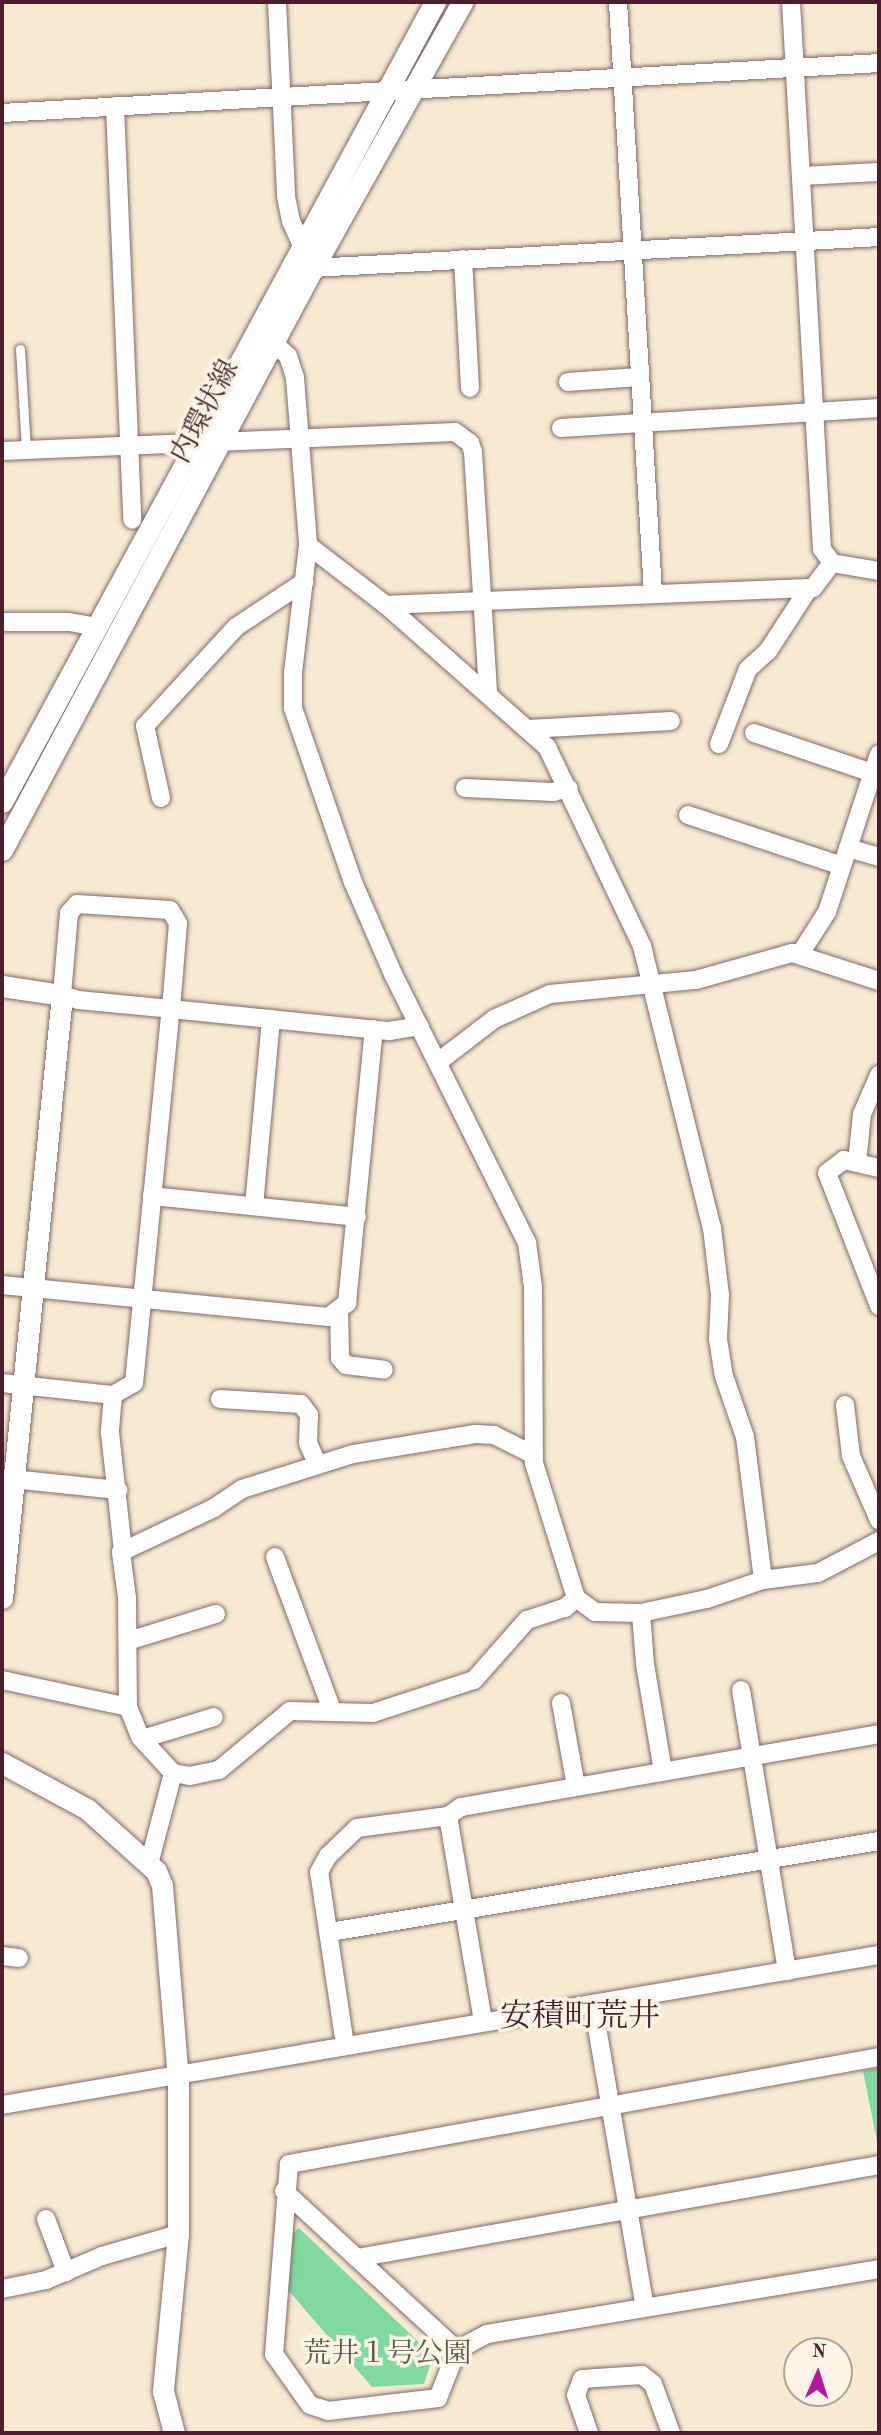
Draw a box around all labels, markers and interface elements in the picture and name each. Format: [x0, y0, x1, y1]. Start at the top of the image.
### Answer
street label: 内環状線 [165, 355, 247, 469]
district label: 安積町荒井 [500, 1999, 660, 2037]
north arrow [783, 2337, 853, 2407]
park label: 荒井１号公園 [303, 2338, 471, 2372]
text: N [811, 2343, 827, 2362]

